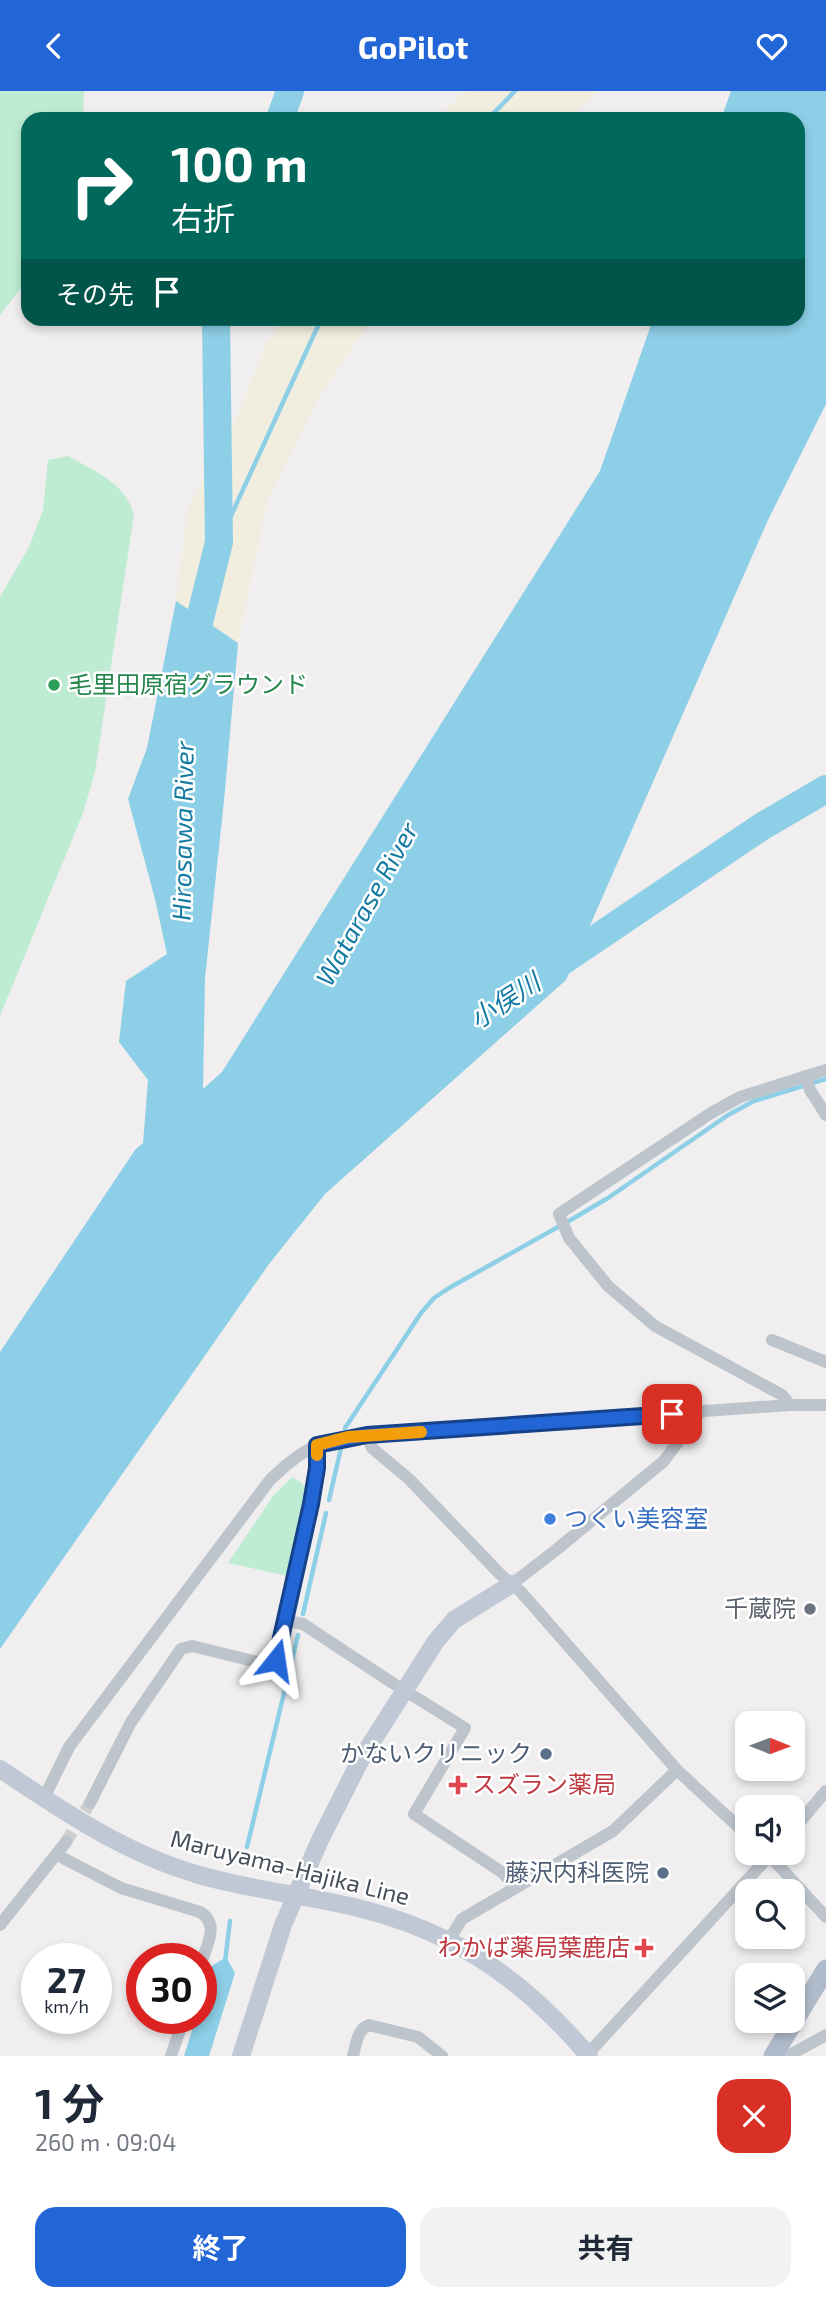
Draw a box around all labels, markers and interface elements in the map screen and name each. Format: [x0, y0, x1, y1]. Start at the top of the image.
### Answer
icon: back [35, 27, 73, 65]
text: GoPilot [358, 27, 468, 65]
icon: heart [753, 27, 791, 65]
text: 100 m [171, 133, 308, 192]
icon: right [56, 140, 147, 231]
text: 右折 [171, 198, 235, 236]
icon: arrive [148, 273, 186, 311]
text: その先 [56, 278, 134, 309]
place label: 毛里田原宿グラウンド [68, 669, 308, 698]
marker: 毛里田原宿グラウンド [46, 677, 62, 693]
water label: Hirosawa River [164, 740, 199, 921]
water label: Watarase River [308, 816, 424, 990]
water label: 小俣川 [463, 964, 548, 1034]
pin [642, 1384, 702, 1444]
icon: arrive [653, 1395, 691, 1433]
place label: つくい美容室 [564, 1503, 708, 1532]
marker: つくい美容室 [542, 1511, 558, 1527]
place label: 千蔵院 [724, 1593, 796, 1622]
marker: 千蔵院 [802, 1601, 818, 1617]
position arrow [239, 1623, 313, 1697]
north arrow [735, 1711, 805, 1781]
map controls [735, 1711, 805, 2033]
place label: かないクリニック [340, 1738, 532, 1767]
marker: かないクリニック [538, 1746, 554, 1762]
place label: スズラン薬局 [472, 1769, 616, 1798]
marker: スズラン薬局 [450, 1777, 466, 1793]
button: sound [735, 1795, 805, 1865]
street label: Maruyama-Hajika Line [168, 1823, 413, 1910]
place label: 藤沢内科医院 [505, 1857, 649, 1886]
marker: 藤沢内科医院 [655, 1865, 671, 1881]
button: search [735, 1879, 805, 1949]
place label: わかば薬局葉鹿店 [438, 1932, 630, 1961]
marker: わかば薬局葉鹿店 [636, 1940, 652, 1956]
speed limit sign: 30 [126, 1943, 217, 2034]
text: 27 [47, 1958, 86, 2000]
button: layers [735, 1963, 805, 2033]
text: km/h [44, 1995, 89, 2017]
text: 1 分 [35, 2077, 104, 2127]
button: close [717, 2079, 791, 2153]
text: 260 m · 09:04 [35, 2128, 176, 2156]
button: 終了 [35, 2207, 406, 2287]
button: 共有 [420, 2207, 791, 2287]

